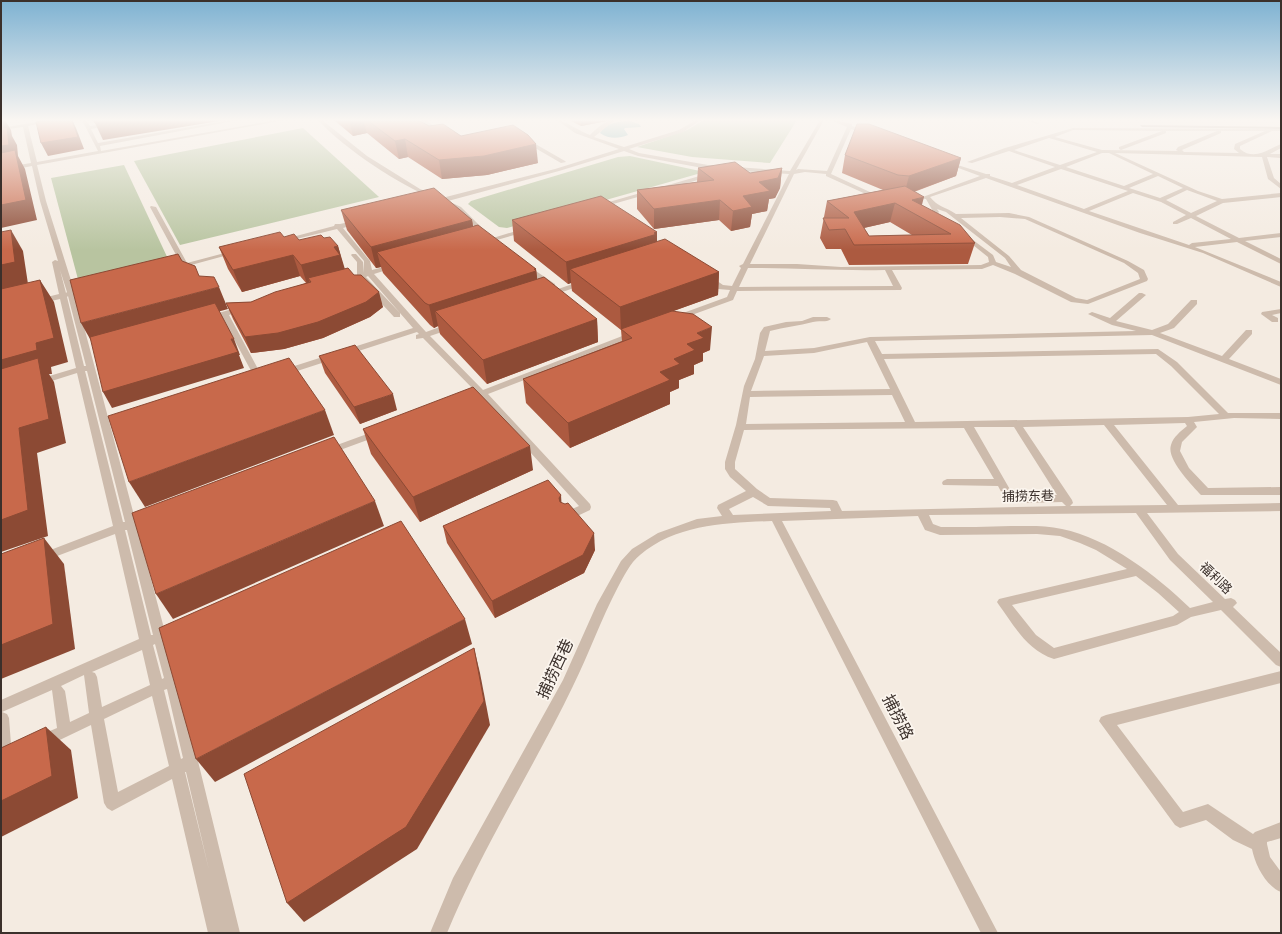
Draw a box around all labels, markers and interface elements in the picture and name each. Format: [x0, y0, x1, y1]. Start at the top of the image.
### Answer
street label: 捕捞东巷 [1002, 488, 1054, 504]
street label: 福利路 [1197, 559, 1235, 597]
street label: 捕捞西巷 [534, 636, 576, 702]
street label: 捕捞路 [880, 692, 916, 742]

